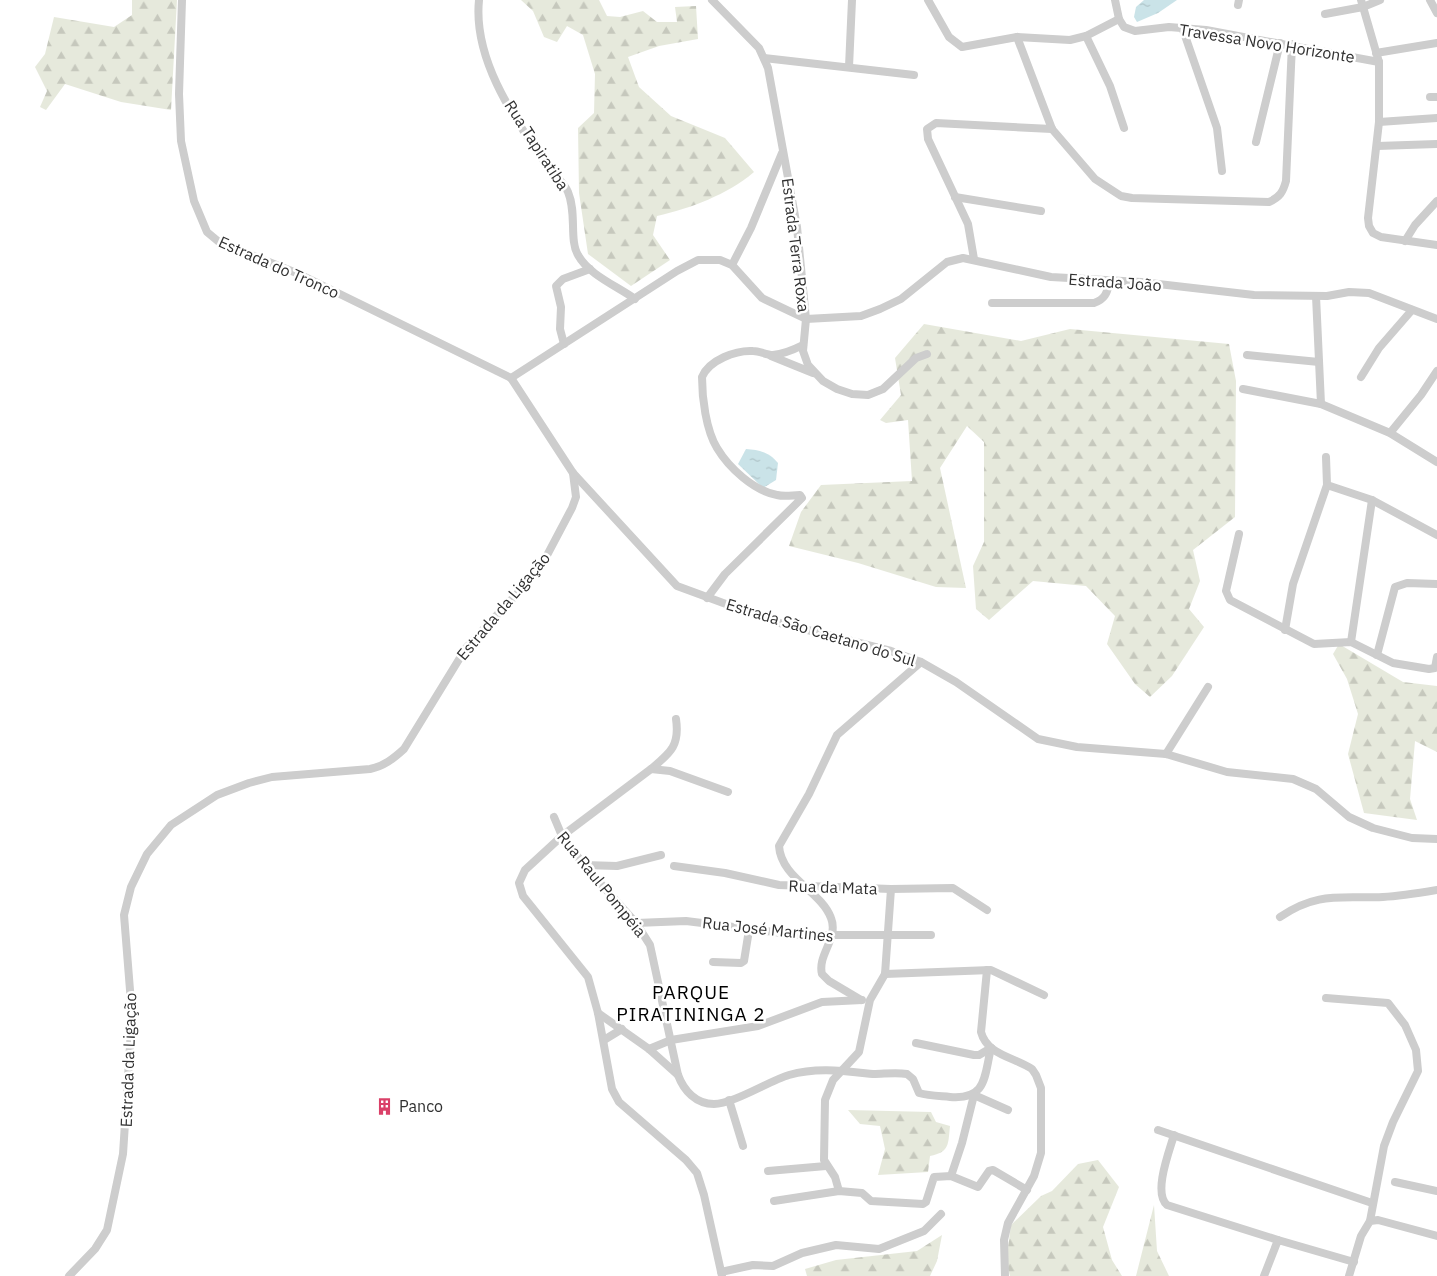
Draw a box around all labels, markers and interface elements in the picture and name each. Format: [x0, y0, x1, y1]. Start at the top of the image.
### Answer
street label: Travessa Novo Horizonte [1178, 19, 1356, 67]
street label: Rua Tapiratiba [500, 96, 574, 194]
street label: Estrada Terra Roxa [778, 177, 814, 314]
street label: Estrada do Tronco [216, 231, 342, 303]
street label: Estrada João [1068, 269, 1162, 295]
street label: Estrada da Ligação [452, 548, 554, 664]
street label: Estrada São Caetano do Sul [724, 594, 918, 670]
street label: Rua Raul Pompéia [553, 827, 651, 941]
street label: Rua da Mata [788, 875, 878, 899]
street label: Rua José Martines [701, 912, 835, 946]
district label: PARQUE PIRATININGA 2 [616, 980, 766, 1026]
street label: Estrada da Ligação [116, 992, 140, 1128]
building icon: Panco [375, 1096, 395, 1116]
place label: Panco [399, 1096, 443, 1116]

